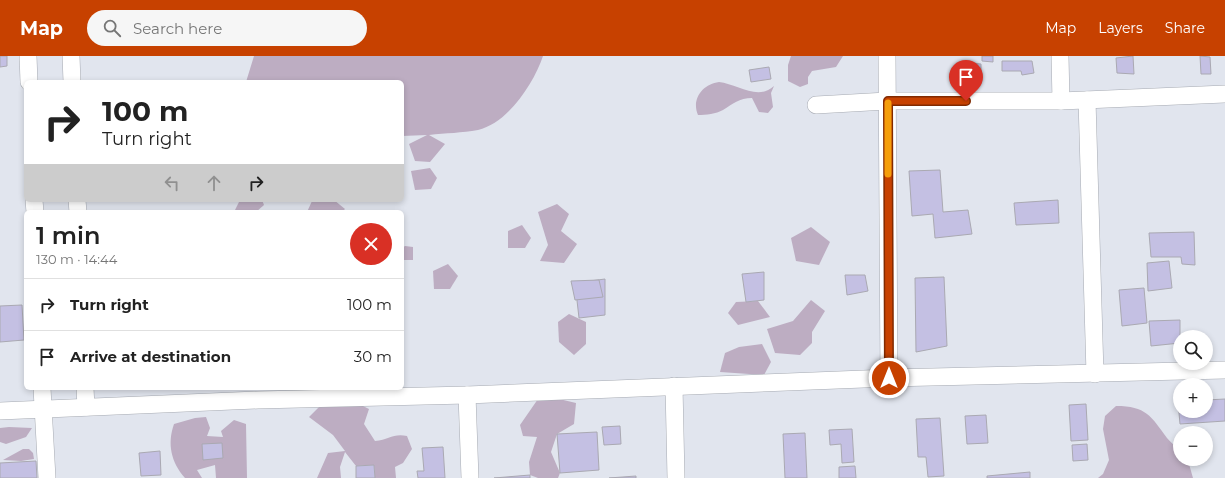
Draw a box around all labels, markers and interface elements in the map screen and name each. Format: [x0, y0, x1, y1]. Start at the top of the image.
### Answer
search box [87, 10, 367, 46]
text: Map [20, 17, 63, 40]
icon: search [101, 17, 123, 39]
text: Search here [133, 19, 222, 38]
text: Map [1045, 19, 1076, 37]
text: Layers [1098, 19, 1143, 37]
text: Share [1165, 19, 1205, 37]
pin [949, 60, 983, 101]
icon: arrive [955, 66, 977, 88]
text: 100 m [102, 94, 188, 128]
icon: right [36, 96, 88, 148]
text: Turn right [102, 128, 192, 150]
icon: left [161, 172, 183, 194]
icon: ahead [203, 172, 225, 194]
icon: right [245, 172, 267, 194]
text: 1 min [36, 221, 100, 250]
button: close [350, 223, 392, 265]
text: 130 m · 14:44 [36, 251, 117, 267]
icon: right [36, 294, 58, 316]
text: Turn right [70, 295, 149, 314]
text: 100 m [347, 295, 392, 314]
map controls [1173, 330, 1213, 466]
button: search [1173, 330, 1213, 370]
icon: arrive [36, 346, 58, 368]
text: Arrive at destination [70, 347, 231, 366]
text: 30 m [354, 347, 392, 366]
position arrow [868, 357, 910, 399]
button: + [1173, 378, 1213, 418]
button: − [1173, 426, 1213, 466]

